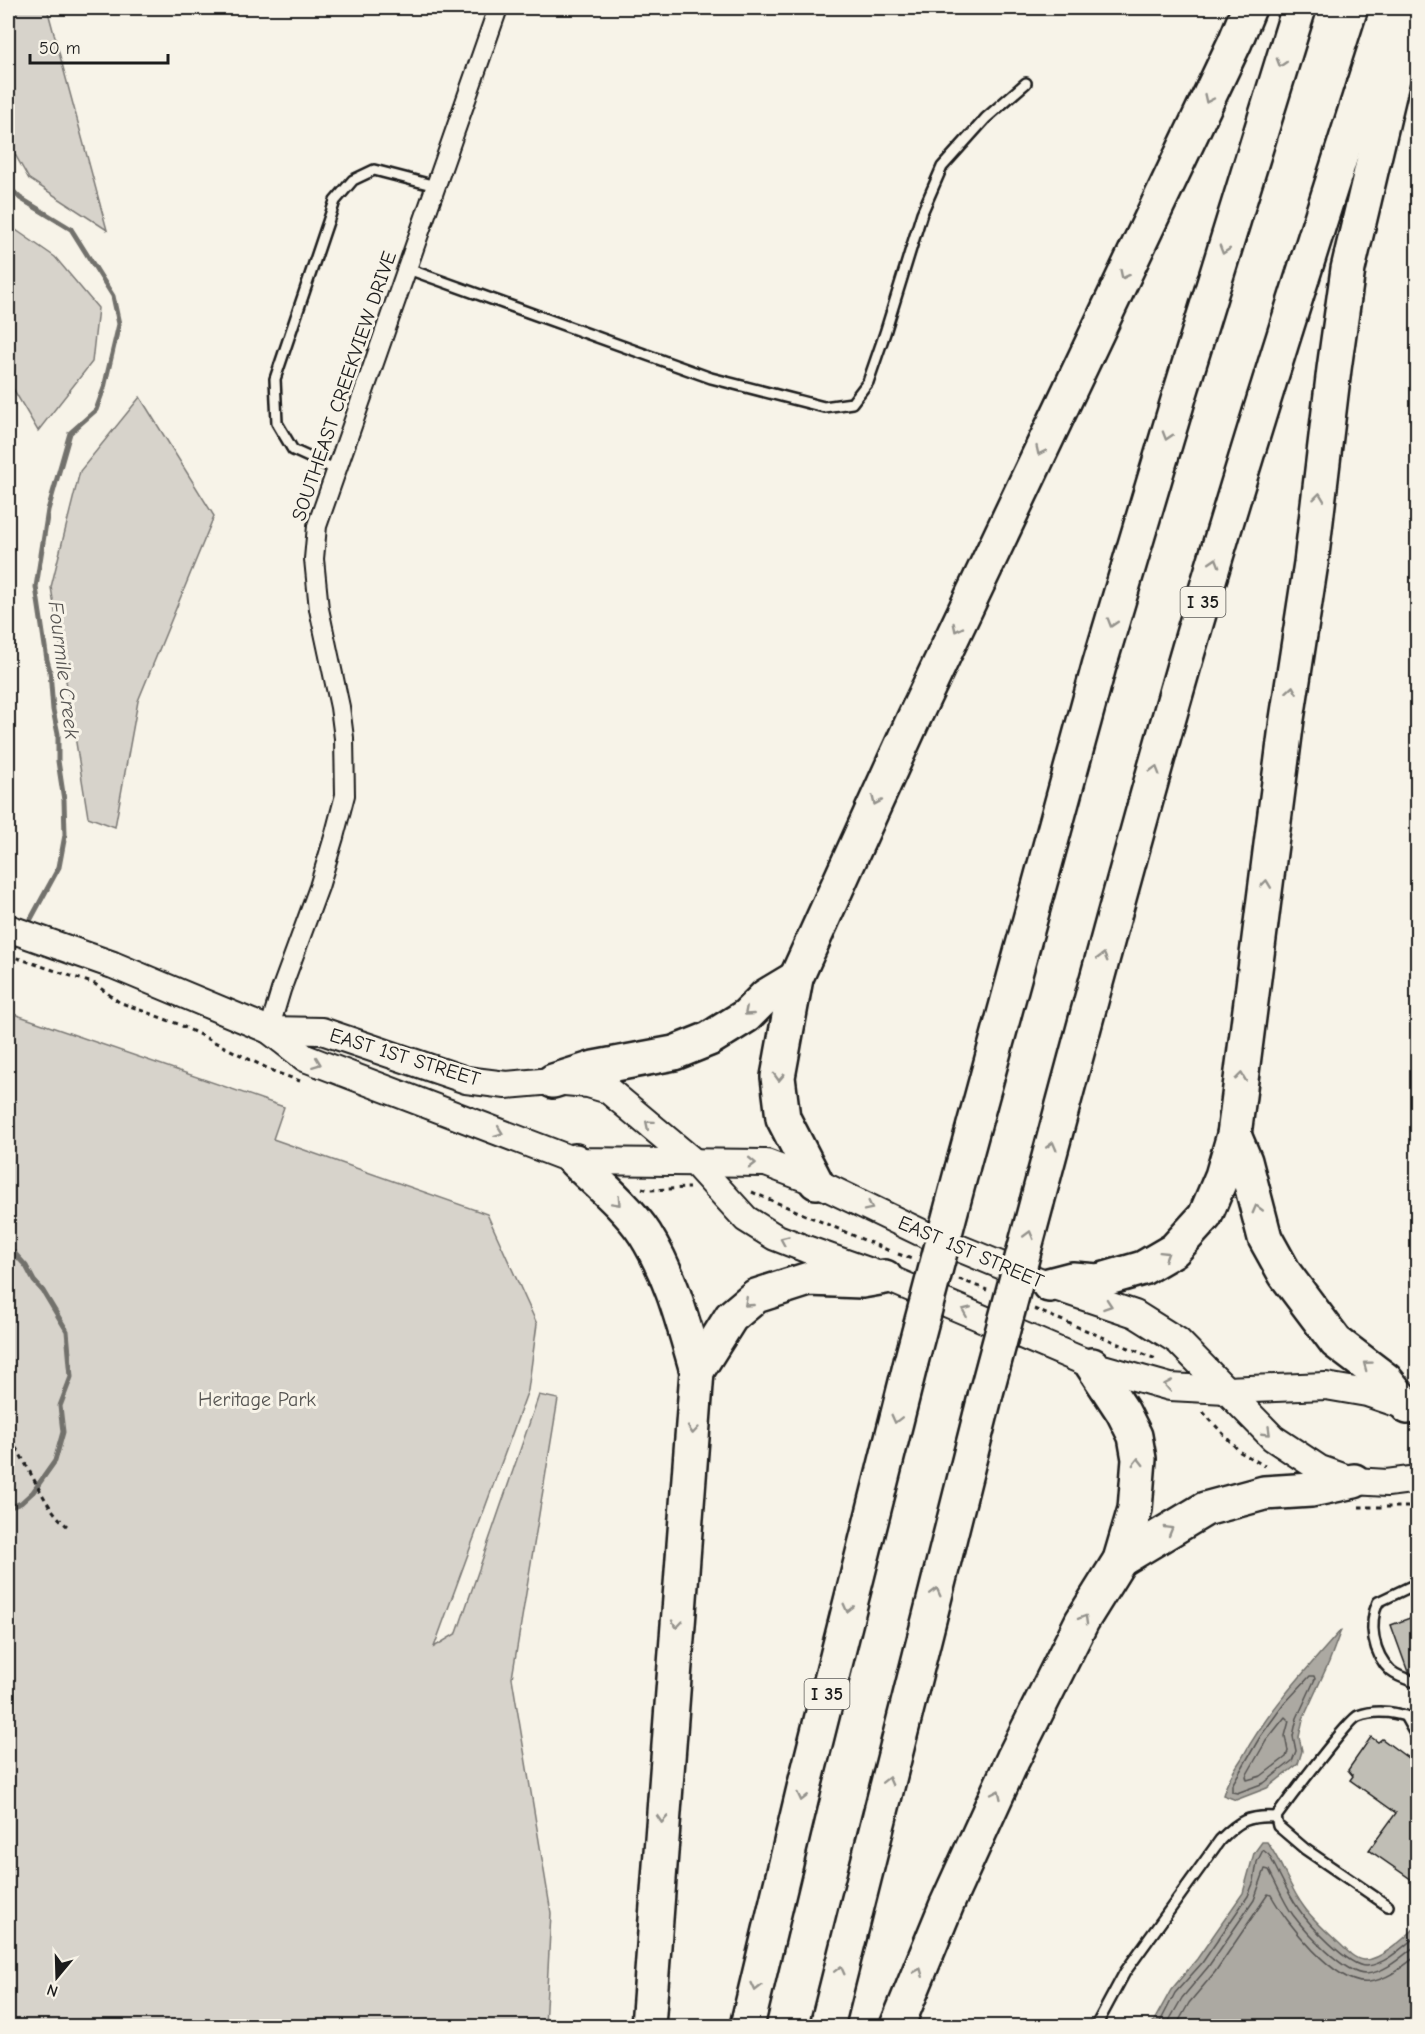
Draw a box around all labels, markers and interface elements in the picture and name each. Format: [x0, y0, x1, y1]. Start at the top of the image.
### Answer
scale bar [30, 27, 168, 65]
text: 50 m [39, 38, 81, 59]
one-way arrow [1276, 57, 1288, 68]
one-way arrow [1203, 93, 1215, 104]
one-way arrow [1219, 244, 1231, 255]
street label: SOUTHEAST CREEKVIEW DRIVE [287, 248, 401, 524]
one-way arrow [1119, 269, 1131, 280]
one-way arrow [1162, 430, 1174, 441]
one-way arrow [1035, 445, 1047, 456]
one-way arrow [1312, 493, 1325, 502]
one-way arrow [1208, 557, 1220, 568]
road number: I 35 [1180, 587, 1226, 617]
water label: Fourmile Creek [44, 600, 84, 741]
one-way arrow [1107, 617, 1119, 628]
one-way arrow [953, 621, 965, 632]
one-way arrow [1285, 686, 1297, 695]
one-way arrow [1148, 765, 1160, 775]
one-way arrow [872, 794, 884, 805]
one-way arrow [1259, 879, 1272, 888]
one-way arrow [1095, 953, 1108, 963]
one-way arrow [745, 1005, 755, 1016]
street label: EAST 1ST STREET [327, 1023, 483, 1091]
one-way arrow [311, 1056, 322, 1068]
one-way arrow [1235, 1072, 1247, 1082]
one-way arrow [773, 1073, 786, 1082]
one-way arrow [645, 1120, 656, 1131]
one-way arrow [493, 1125, 504, 1137]
one-way arrow [1045, 1141, 1058, 1151]
one-way arrow [748, 1157, 757, 1169]
one-way arrow [610, 1195, 621, 1205]
one-way arrow [863, 1200, 874, 1212]
one-way arrow [1252, 1204, 1265, 1214]
street label: EAST 1ST STREET [895, 1211, 1048, 1293]
one-way arrow [1021, 1230, 1034, 1240]
one-way arrow [780, 1235, 791, 1247]
one-way arrow [1159, 1251, 1169, 1263]
one-way arrow [744, 1296, 755, 1307]
one-way arrow [1102, 1297, 1113, 1310]
one-way arrow [961, 1307, 972, 1319]
one-way arrow [1362, 1362, 1373, 1373]
one-way arrow [1163, 1379, 1173, 1392]
park label: Heritage Park [198, 1388, 316, 1411]
one-way arrow [891, 1414, 904, 1424]
one-way arrow [686, 1425, 699, 1434]
one-way arrow [1261, 1425, 1271, 1436]
one-way arrow [1132, 1458, 1144, 1467]
one-way arrow [1163, 1525, 1173, 1537]
one-way arrow [929, 1587, 941, 1597]
one-way arrow [843, 1603, 856, 1613]
one-way arrow [1076, 1615, 1088, 1625]
one-way arrow [671, 1620, 684, 1629]
road number: I 35 [804, 1679, 850, 1709]
one-way arrow [881, 1776, 893, 1786]
one-way arrow [990, 1789, 1002, 1800]
one-way arrow [796, 1792, 809, 1802]
one-way arrow [656, 1814, 669, 1823]
north arrow [27, 1947, 87, 2007]
one-way arrow [833, 1965, 846, 1975]
one-way arrow [912, 1968, 924, 1979]
text: N [45, 1980, 60, 2000]
one-way arrow [751, 1982, 764, 1992]

